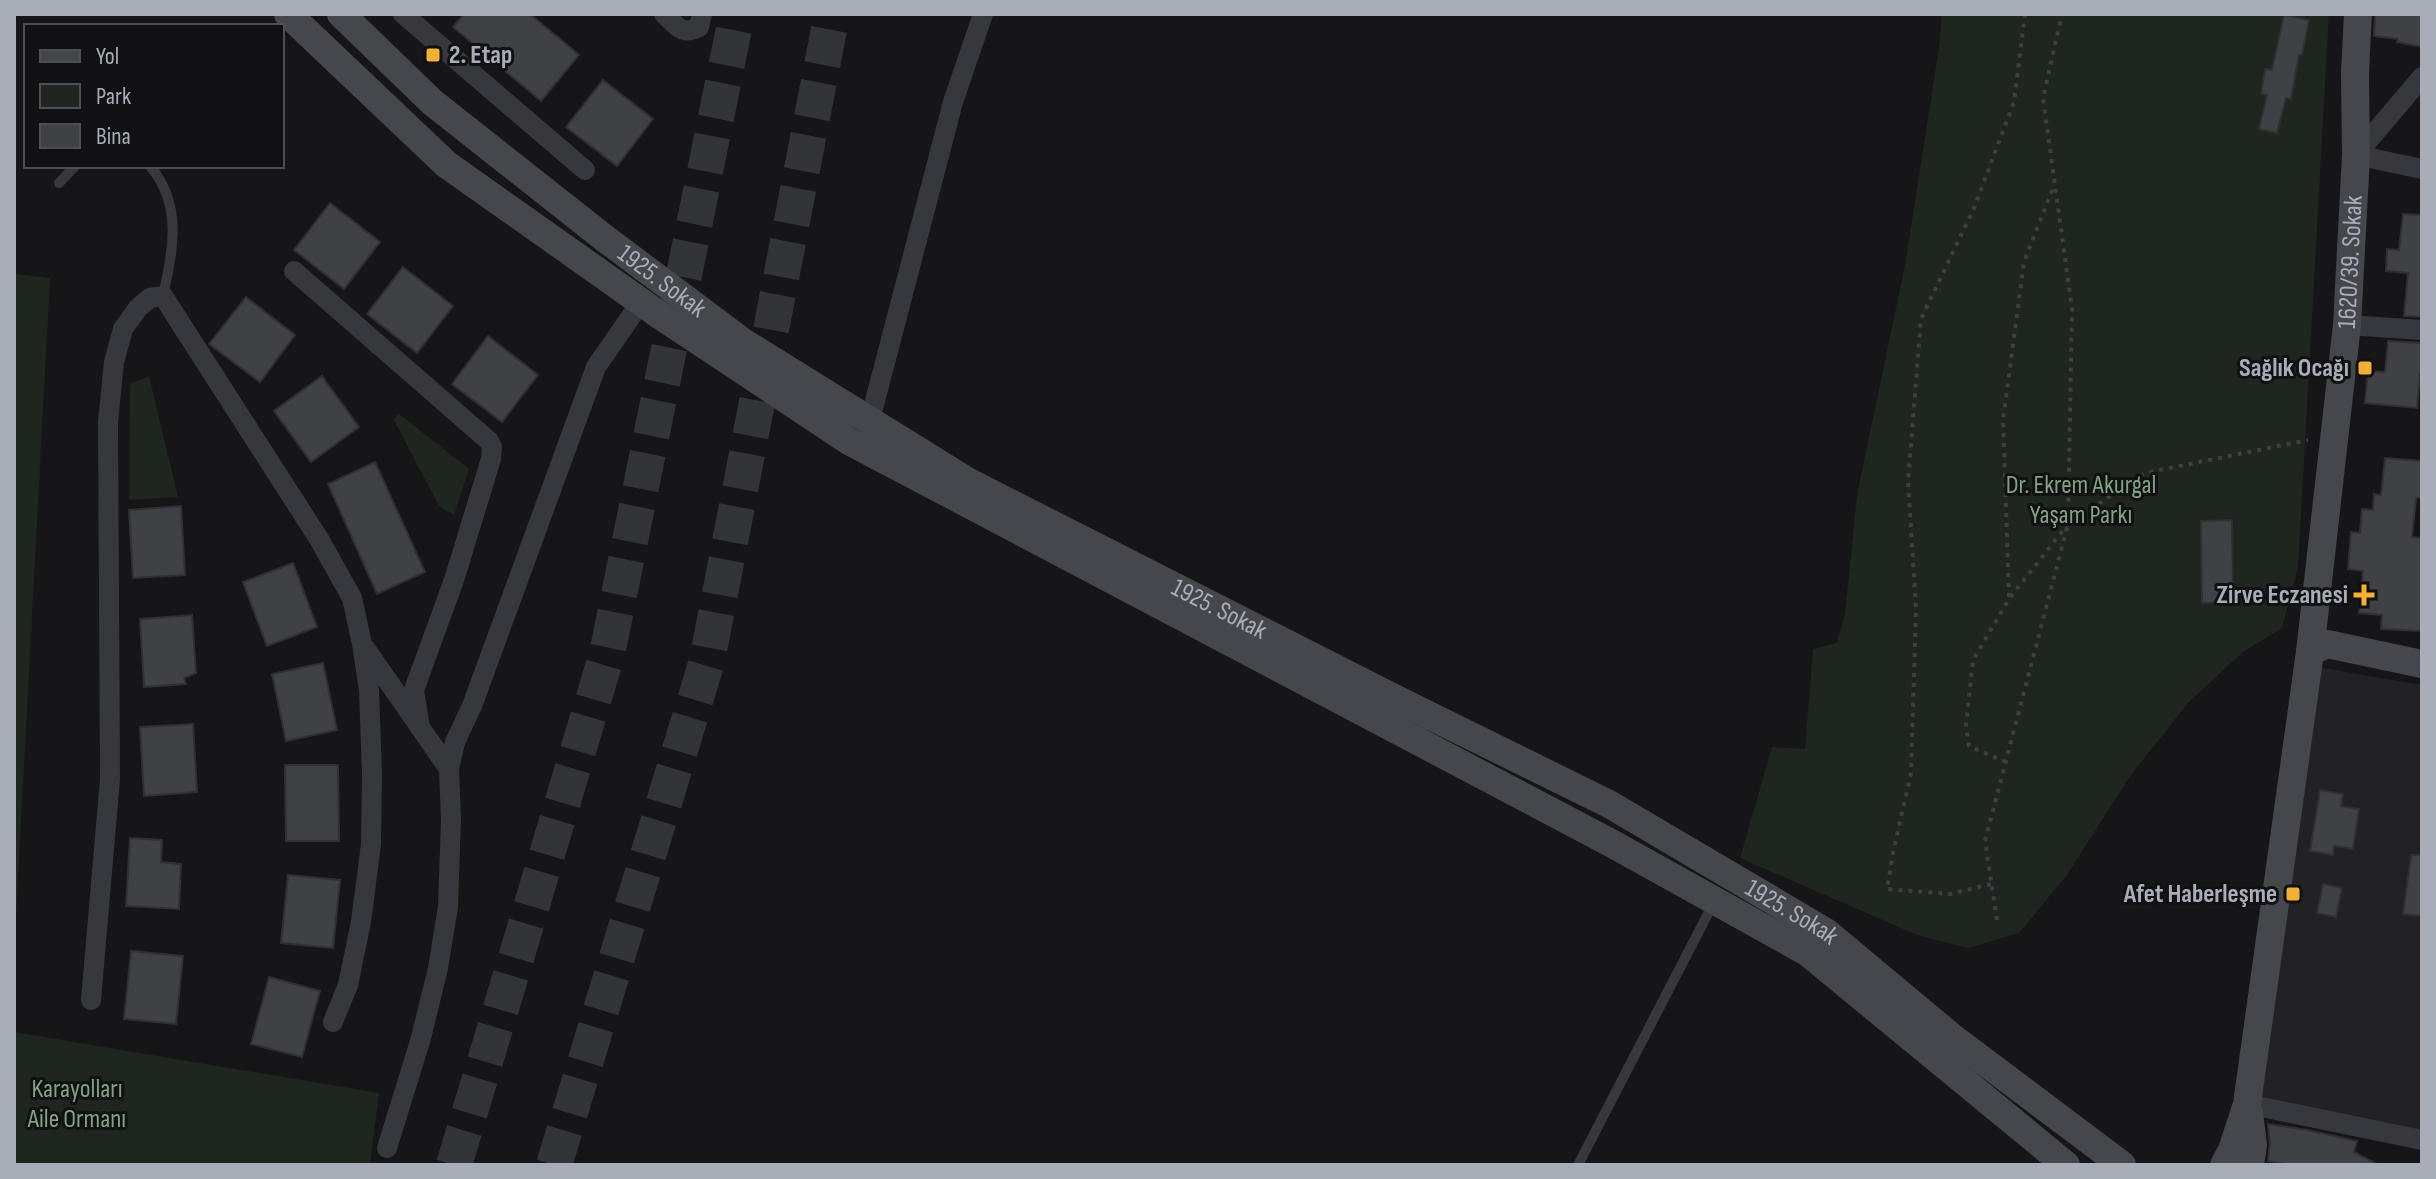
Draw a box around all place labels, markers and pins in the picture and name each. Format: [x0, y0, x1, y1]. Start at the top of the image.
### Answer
place label: 2. Etap [449, 40, 512, 71]
marker: 2. Etap [424, 46, 442, 64]
place label: Sağlık Ocağı [2239, 353, 2349, 384]
marker: Sağlık Ocağı [2356, 359, 2374, 377]
place label: Zirve Eczanesi [2217, 580, 2348, 611]
marker: Zirve Eczanesi [2355, 586, 2373, 604]
place label: Afet Haberleşme [2123, 879, 2277, 910]
marker: Afet Haberleşme [2284, 885, 2302, 903]

